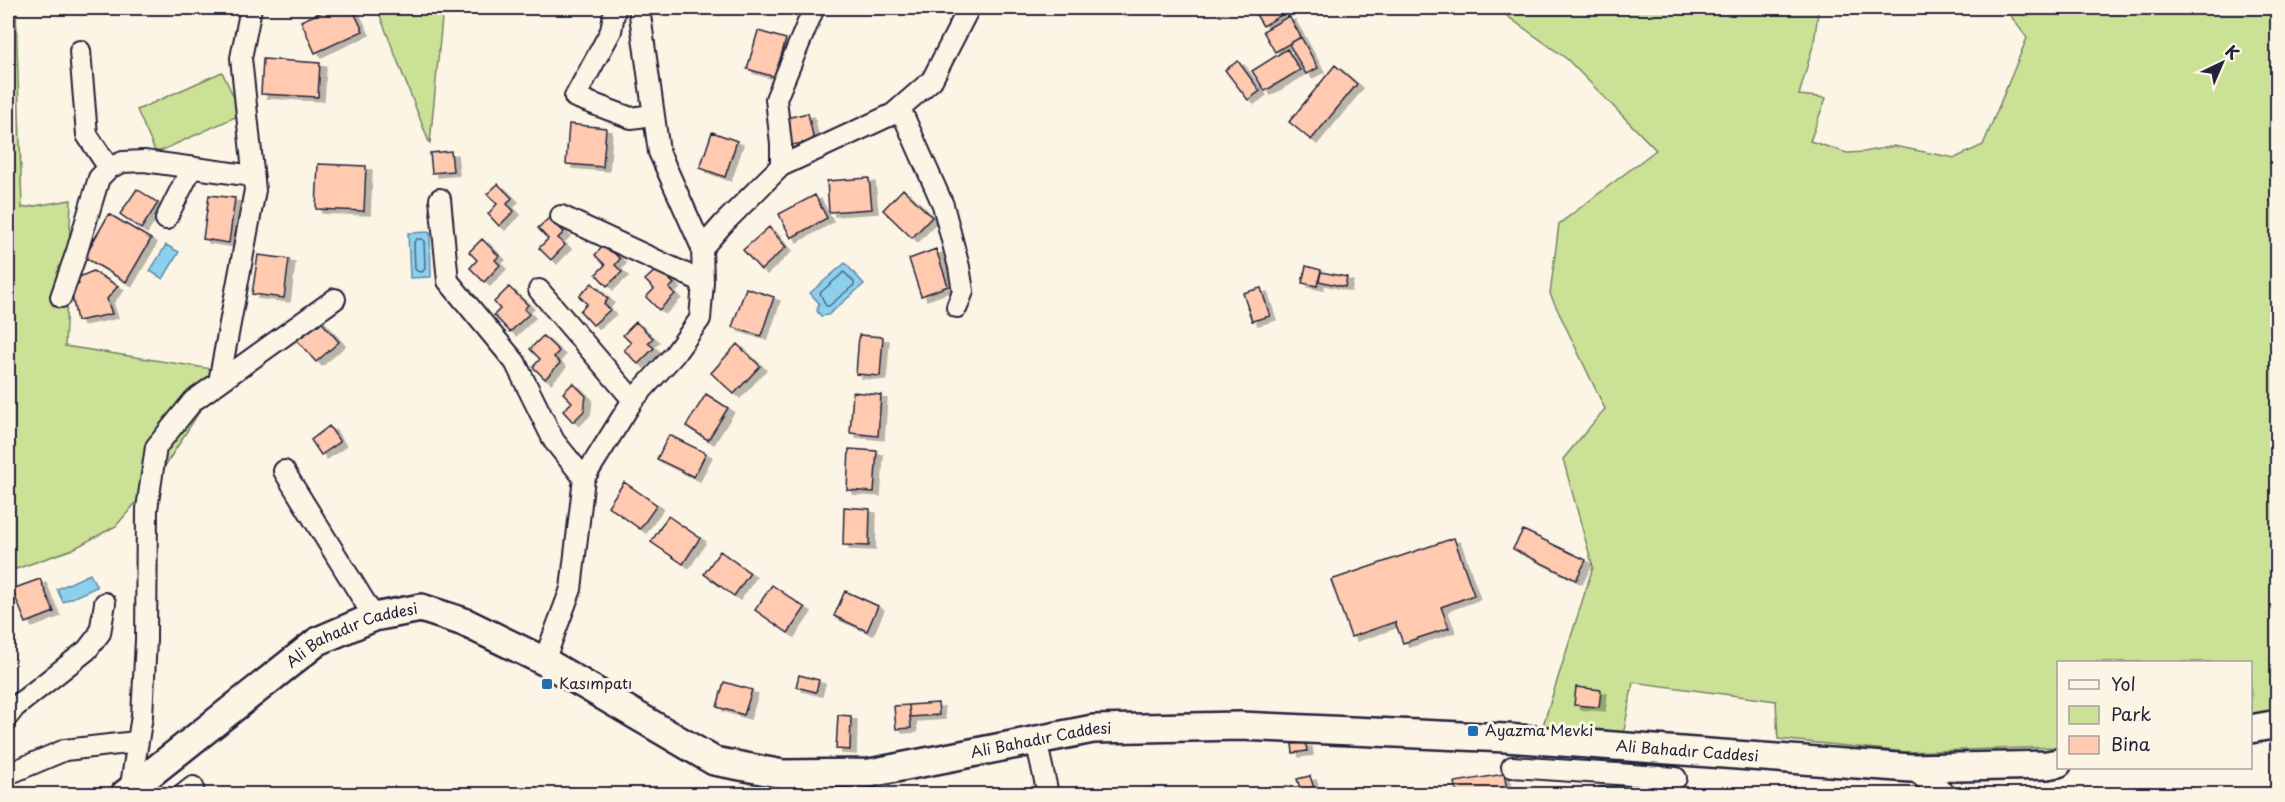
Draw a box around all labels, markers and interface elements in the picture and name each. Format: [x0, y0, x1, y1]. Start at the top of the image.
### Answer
north arrow [2192, 33, 2252, 93]
text: K [2221, 39, 2246, 64]
street label: Ali Bahadır Caddesi [280, 596, 419, 672]
legend [2057, 661, 2252, 769]
text: Yol [2111, 670, 2136, 697]
place label: Kasımpatı [559, 671, 632, 694]
marker: Kasımpatı [540, 677, 554, 691]
text: Park [2111, 700, 2151, 727]
street label: Ali Bahadır Caddesi [968, 716, 1112, 763]
place label: Ayazma Mevki [1485, 718, 1593, 741]
marker: Ayazma Mevki [1466, 724, 1480, 738]
text: Bina [2111, 730, 2151, 757]
street label: Ali Bahadır Caddesi [1615, 733, 1759, 767]

